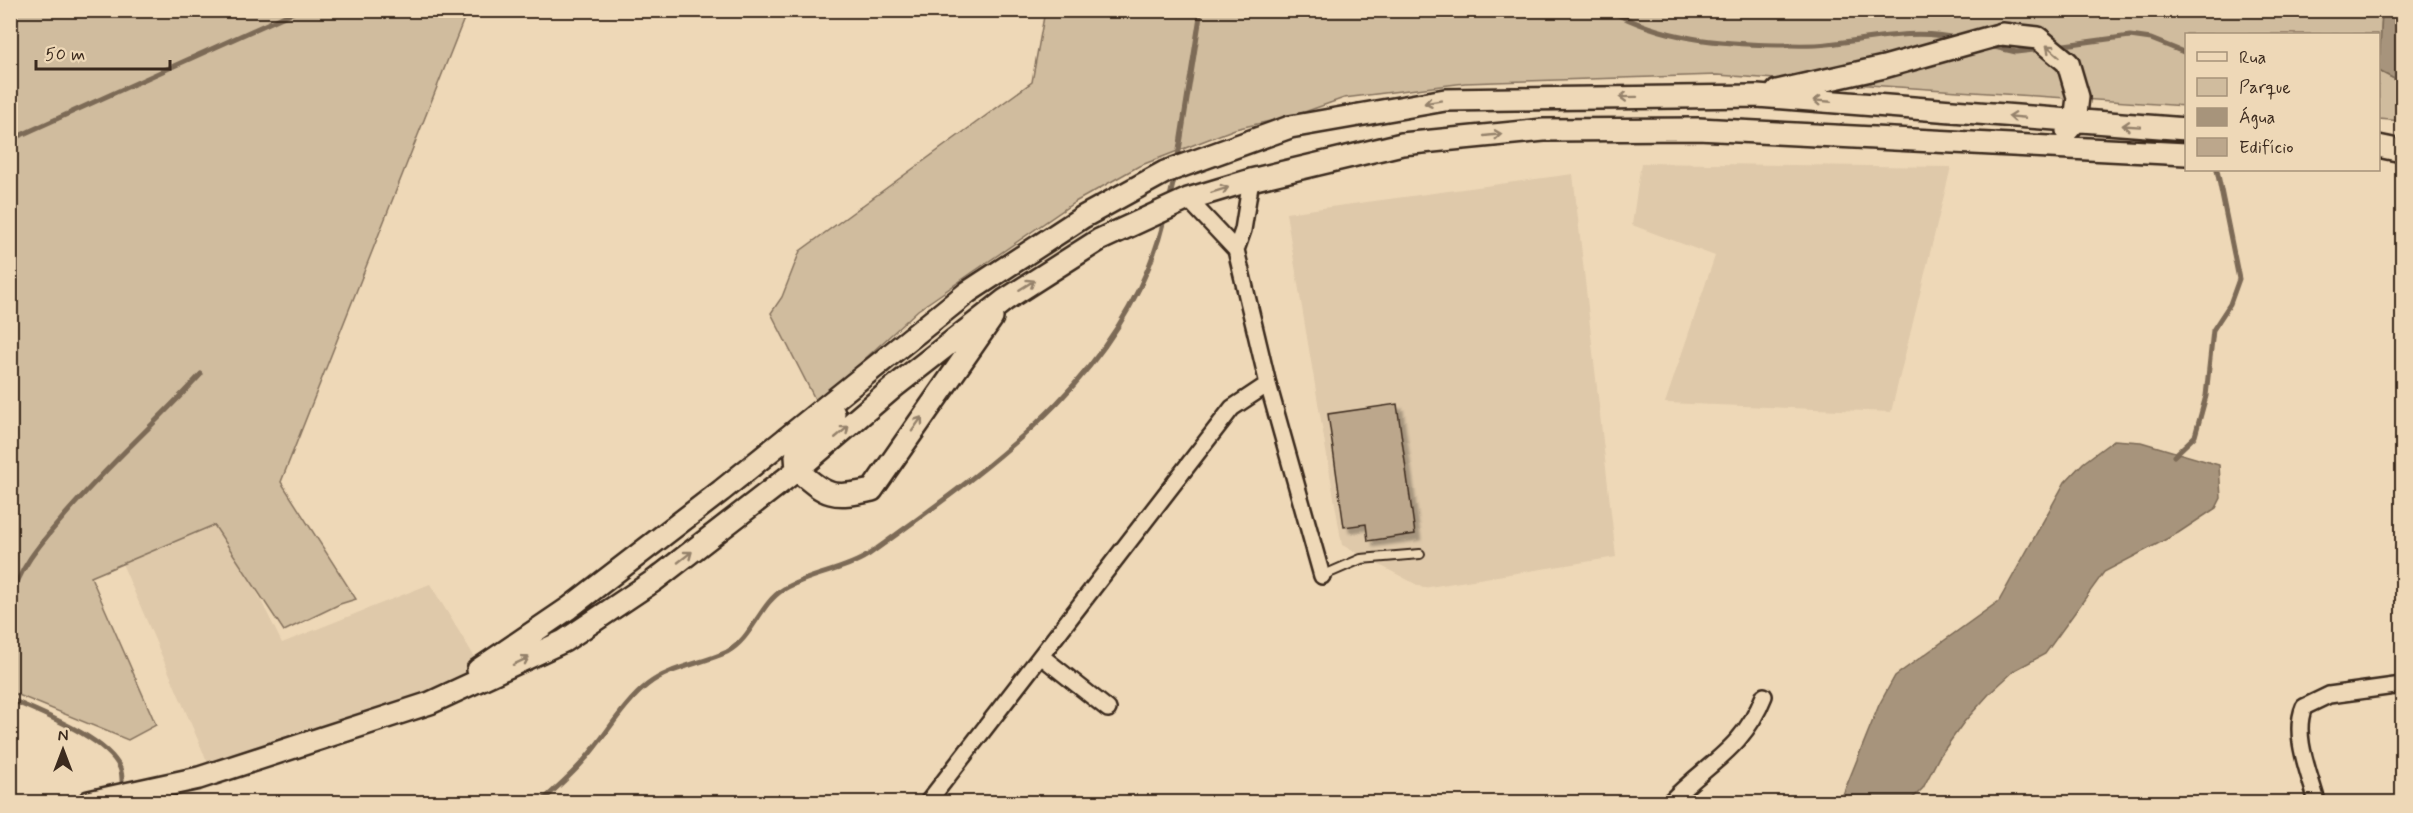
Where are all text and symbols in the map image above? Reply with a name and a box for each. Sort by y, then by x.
scale bar [36,33,170,71]
legend [2185,33,2380,171]
text: 50 m [45,43,85,67]
one-way arrow [2046,44,2061,58]
text: Rua [2239,46,2266,70]
text: Parque [2239,76,2291,100]
one-way arrow [1618,91,1638,103]
one-way arrow [1813,95,1833,106]
one-way arrow [1424,97,1443,108]
text: Água [2239,106,2275,130]
one-way arrow [2007,111,2027,122]
one-way arrow [2121,120,2141,131]
one-way arrow [1483,129,1502,140]
text: Edifício [2239,136,2294,160]
one-way arrow [1210,184,1229,195]
one-way arrow [1018,279,1035,291]
one-way arrow [911,417,923,433]
one-way arrow [834,425,849,439]
one-way arrow [677,550,693,563]
one-way arrow [512,654,530,666]
north arrow [33,720,93,780]
text: N [58,726,68,747]

